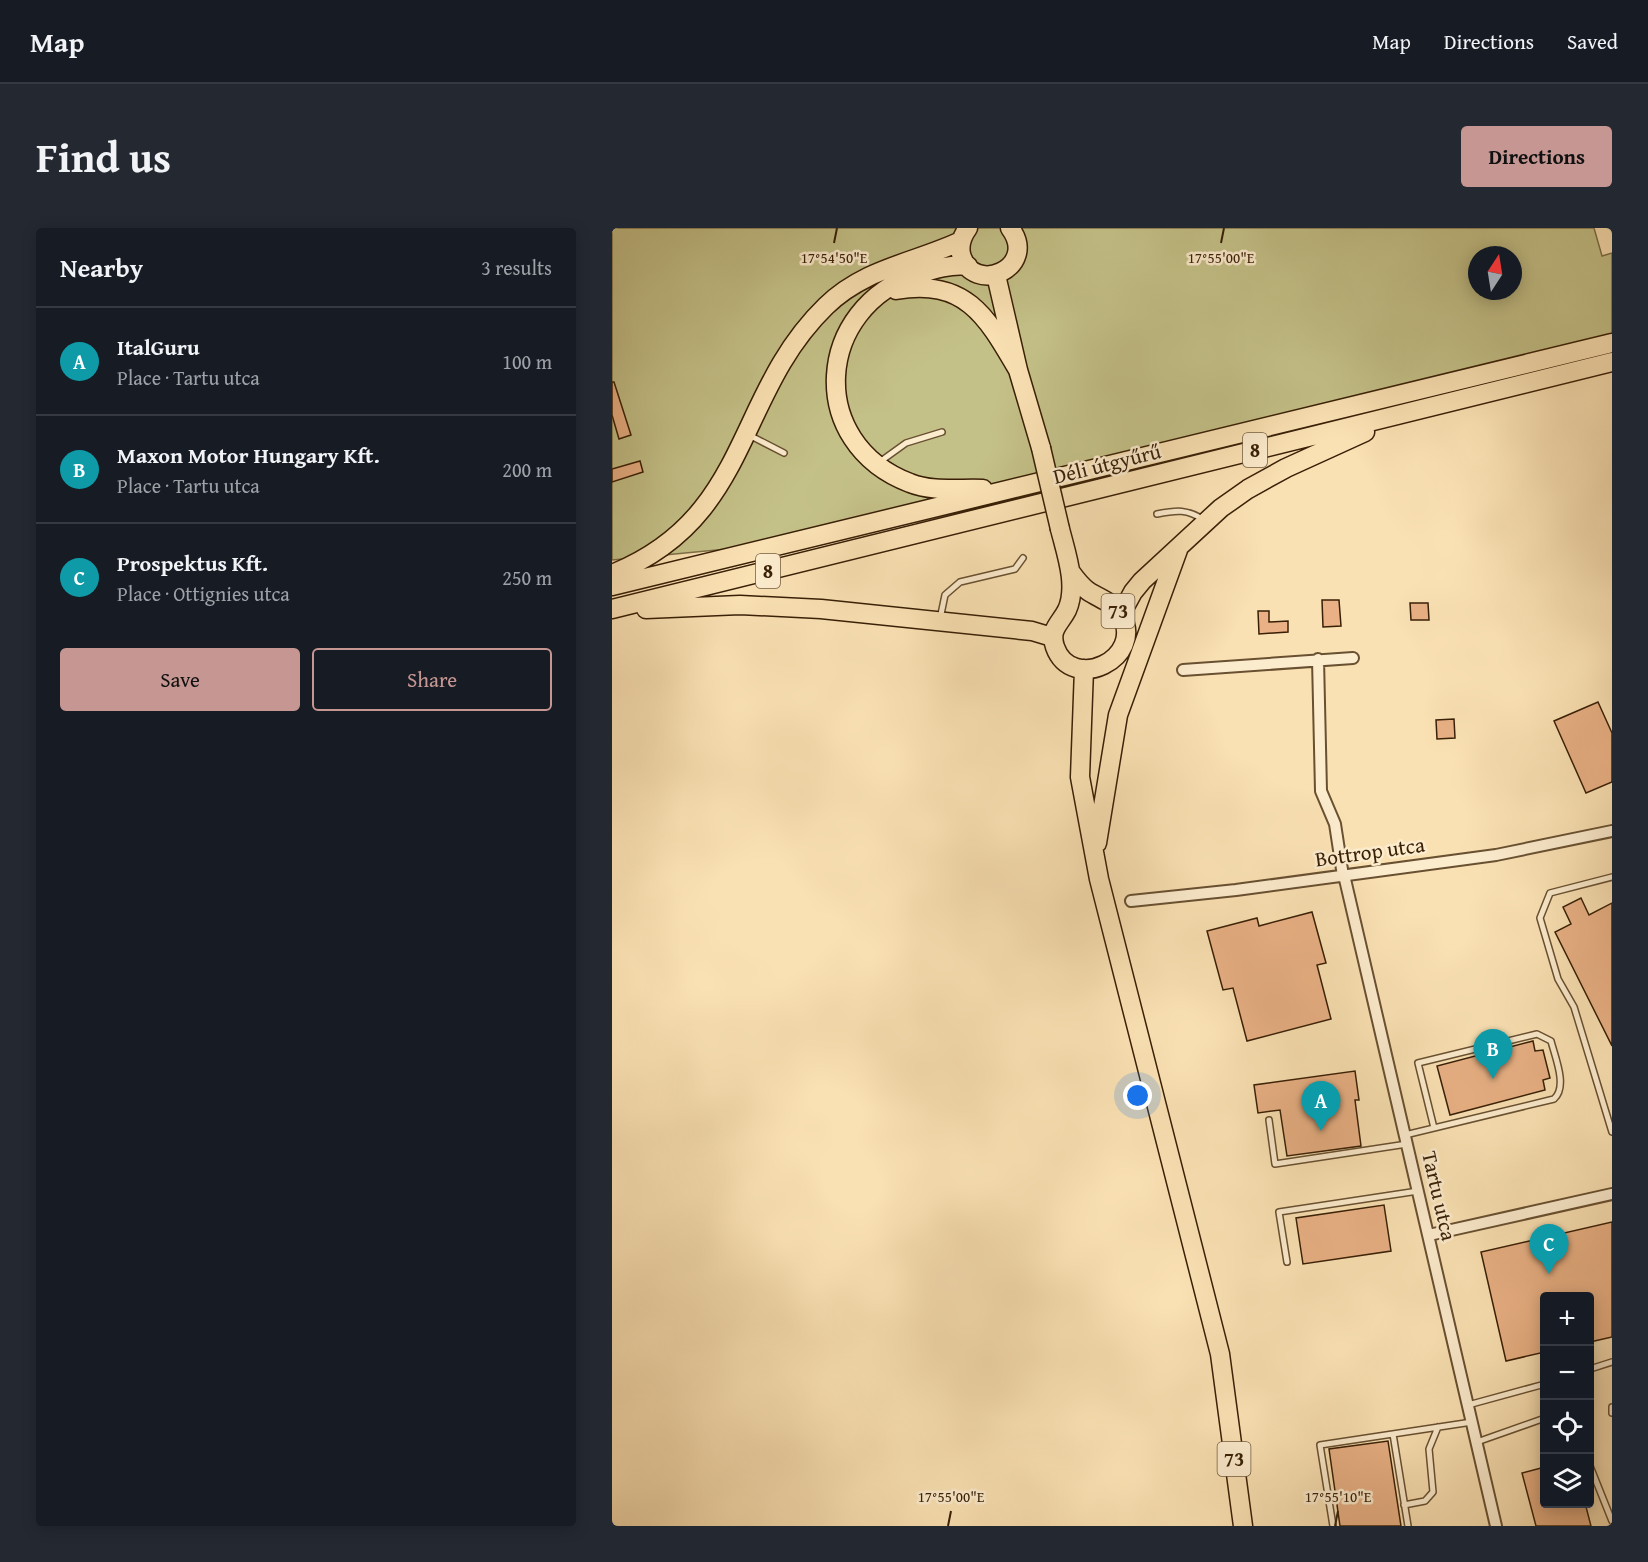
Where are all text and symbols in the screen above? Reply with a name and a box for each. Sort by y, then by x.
text: Map [30,21,84,62]
text: Map [1372,26,1411,57]
text: Directions [1444,26,1534,57]
text: Saved [1567,26,1618,57]
text: Find us [36,126,171,187]
button: Directions [1461,126,1612,187]
north arrow [1468,246,1522,300]
text: 17°54'50"E [801,247,868,268]
text: 17°55'00"E [1188,247,1255,268]
text: Nearby [60,248,143,287]
text: 3 results [481,253,552,282]
text: ItalGuru [117,331,200,363]
text: A [73,347,86,376]
text: 100 m [502,347,552,376]
text: Place · Tartu utca [117,363,260,392]
road number: 8 [1243,433,1267,467]
street label: Déli útgyűrű [1050,435,1165,492]
text: Maxon Motor Hungary Kft. [117,439,380,471]
text: B [73,455,86,484]
text: 200 m [502,455,552,484]
text: Place · Tartu utca [117,471,260,500]
text: Prospektus Kft. [117,547,268,579]
road number: 8 [756,554,780,588]
text: C [74,563,85,592]
text: 250 m [502,563,552,592]
text: Place · Ottignies utca [117,579,290,608]
road number: 73 [1102,594,1134,628]
button: Save [60,648,300,711]
button: Share [312,648,552,711]
street label: Bottrop utca [1313,828,1427,875]
pin: B [1474,1030,1512,1079]
your location [1123,1081,1152,1110]
pin: A [1302,1082,1340,1131]
street label: Tartu utca [1414,1148,1465,1244]
pin: C [1530,1224,1568,1274]
map controls [1540,1292,1594,1508]
button: + [1540,1292,1594,1346]
button: − [1540,1346,1594,1400]
button: locate [1540,1400,1594,1454]
road number: 73 [1218,1442,1250,1476]
button: layers [1540,1454,1594,1508]
text: 17°55'00"E [918,1486,985,1507]
text: 17°55'10"E [1305,1486,1372,1507]

